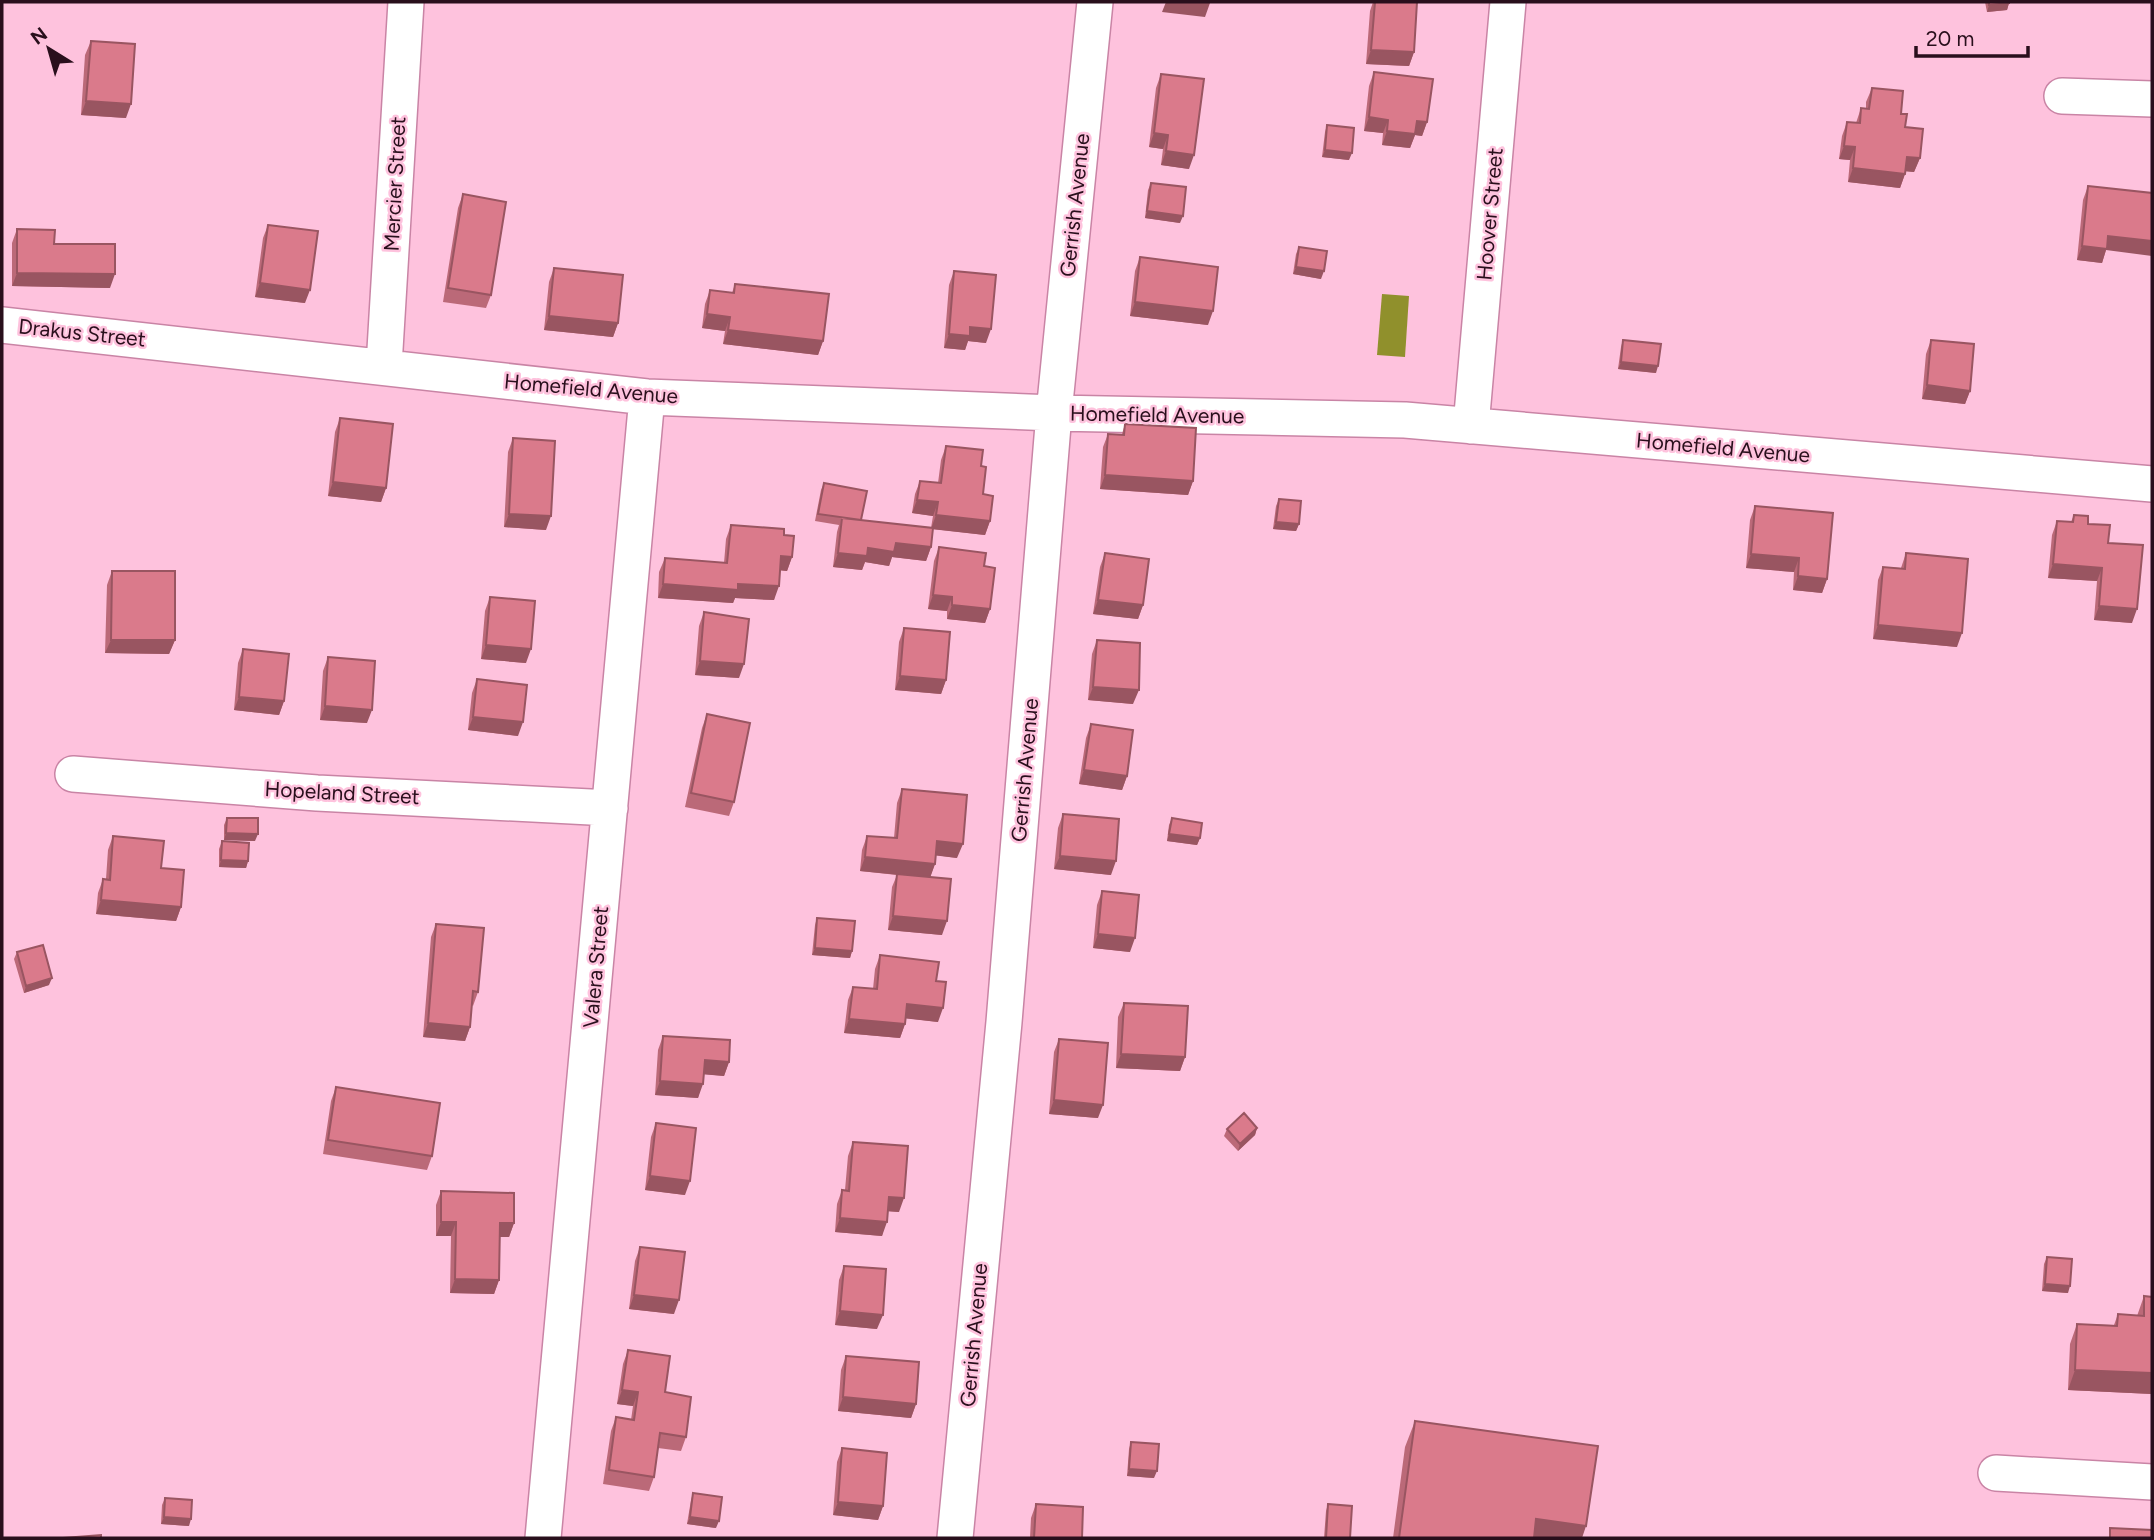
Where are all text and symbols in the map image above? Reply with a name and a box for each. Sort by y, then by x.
north arrow [14,14,84,84]
scale bar [1916,14,2028,58]
text: N [26,22,52,49]
text: 20 m [1926,26,1974,51]
street label: Mercier Street [378,116,411,252]
street label: Gerrish Avenue [1055,132,1094,278]
street label: Hoover Street [1471,147,1508,281]
street label: Drakus Street [17,313,147,352]
street label: Homefield Avenue [503,368,679,409]
street label: Homefield Avenue [1070,400,1244,429]
street label: Homefield Avenue [1635,427,1811,468]
street label: Gerrish Avenue [1006,697,1043,843]
street label: Hopeland Street [264,776,420,809]
street label: Valera Street [578,905,613,1029]
street label: Gerrish Avenue [955,1262,992,1408]

